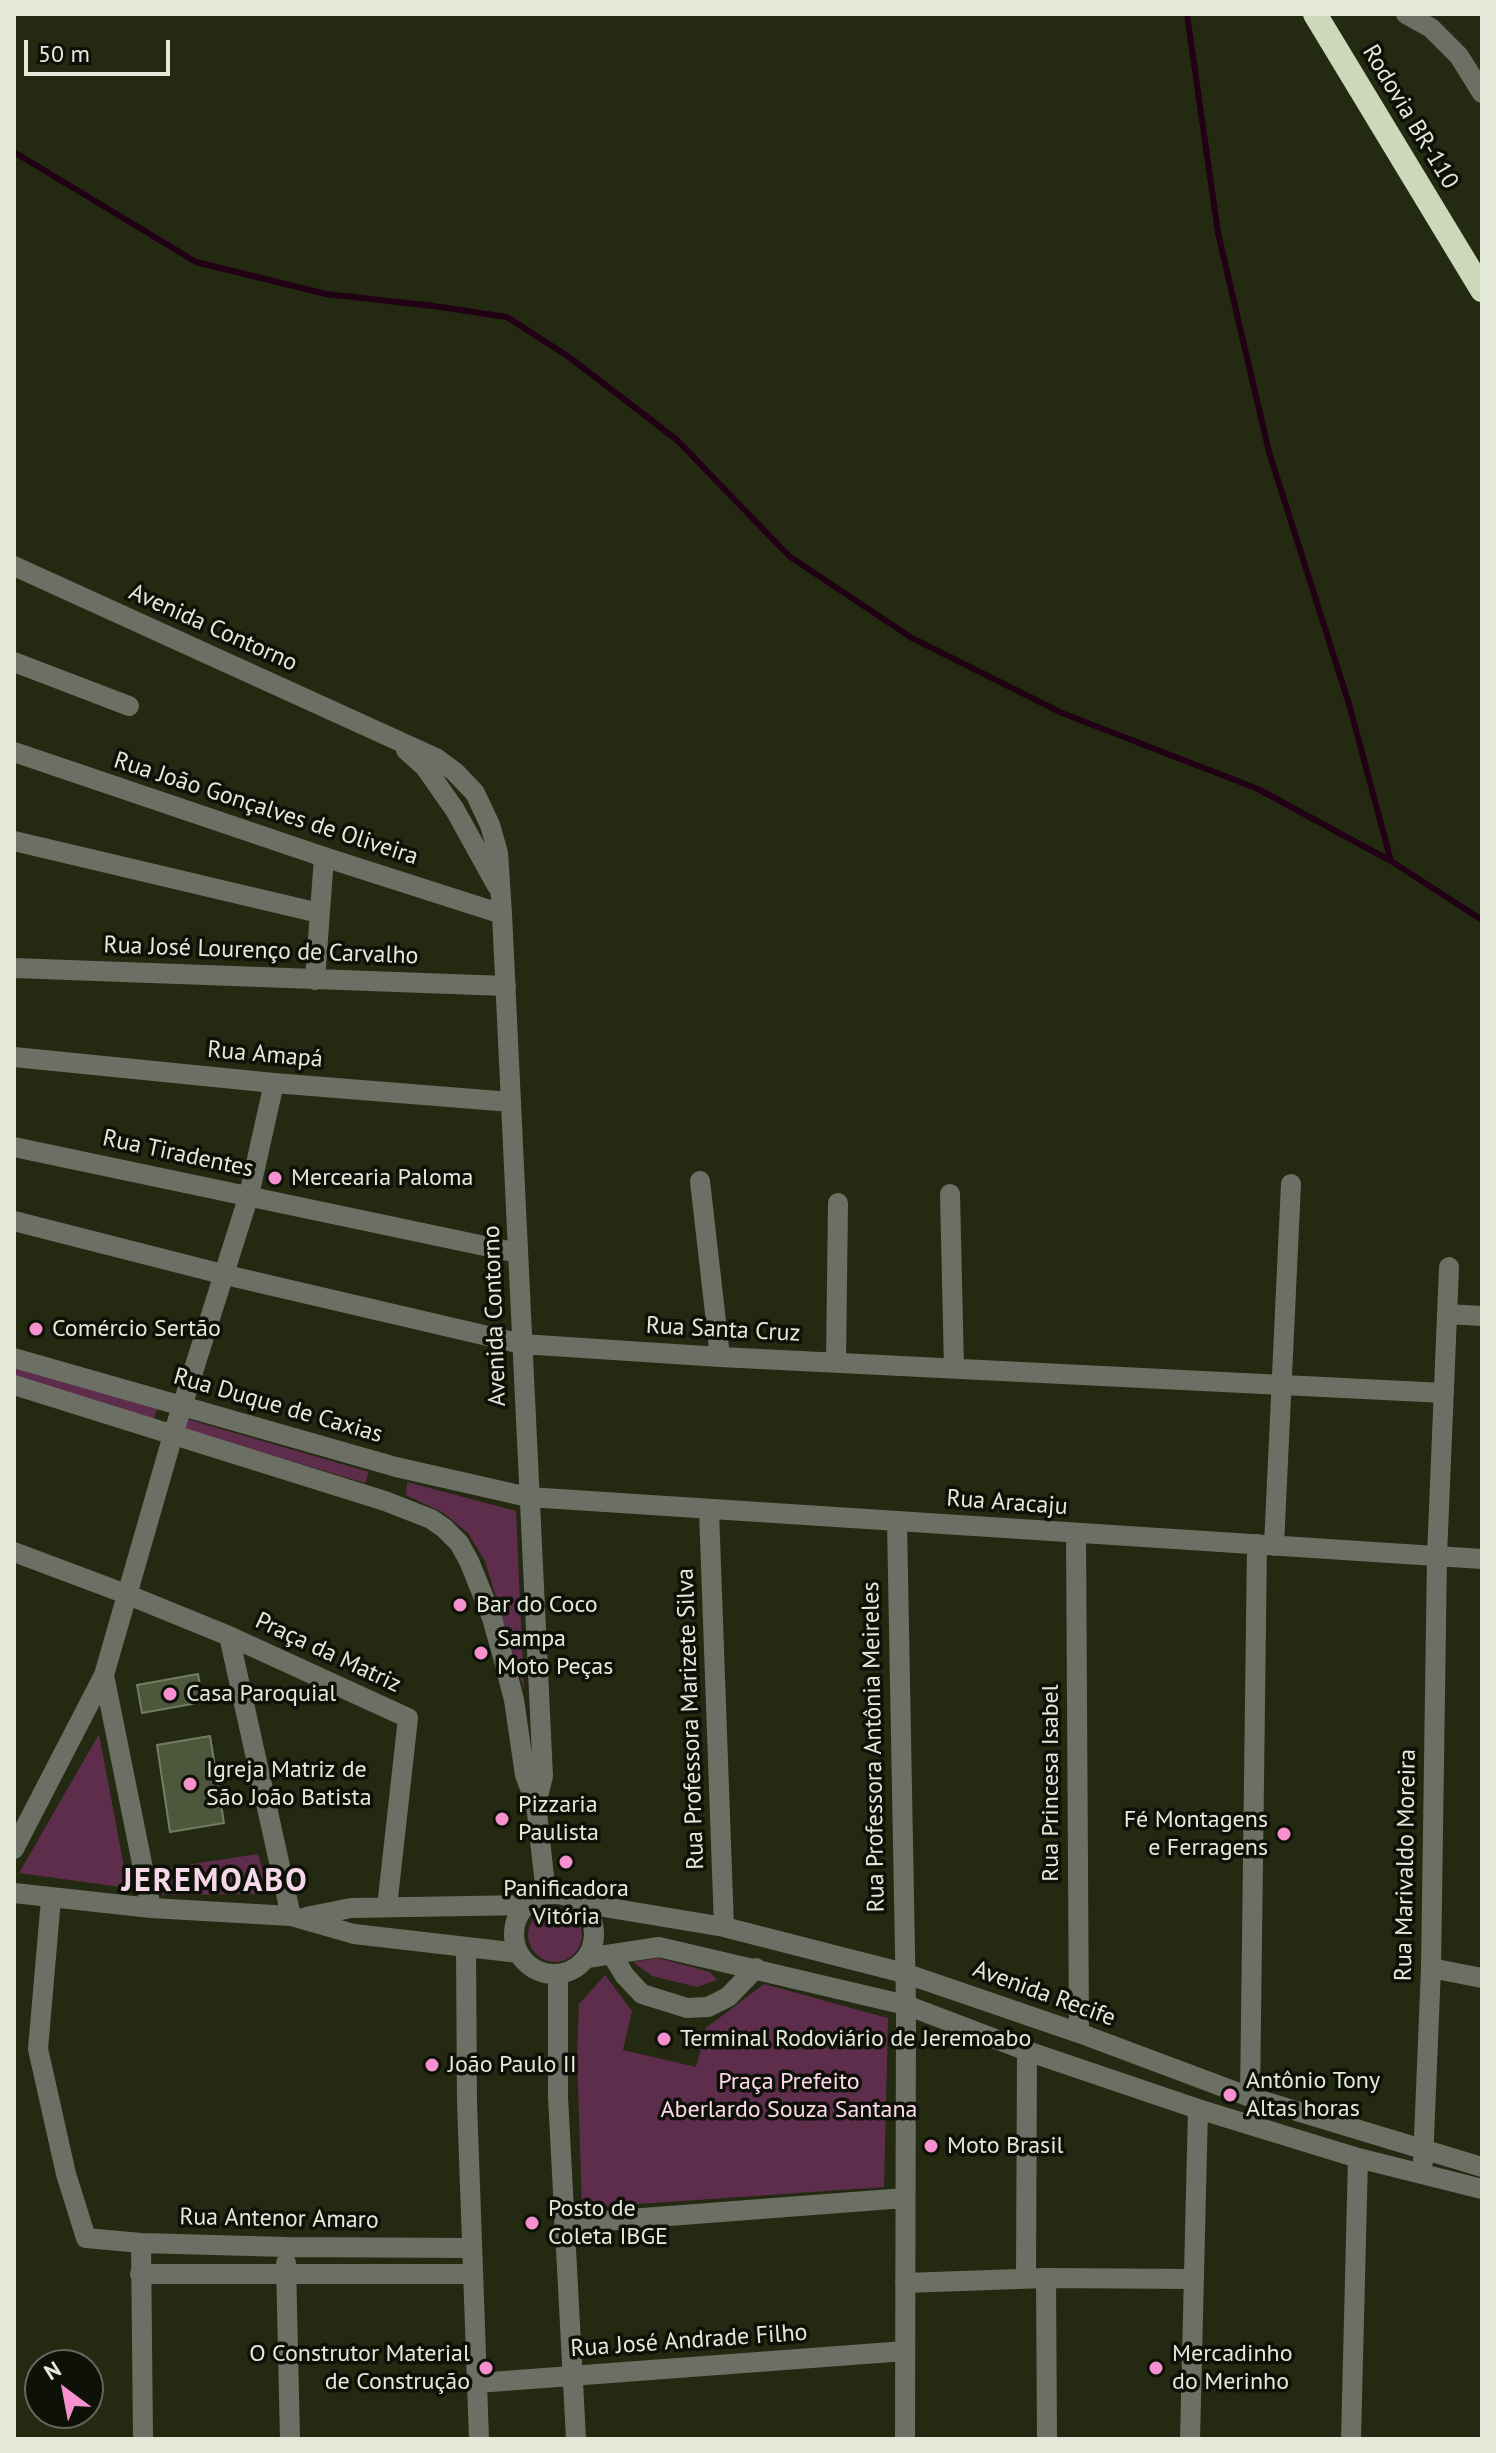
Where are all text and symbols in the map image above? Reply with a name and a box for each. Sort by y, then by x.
scale bar [28,24,174,74]
text: 50 m [38,38,90,69]
street label: Rodovia BR-110 [1356,40,1464,194]
street label: Avenida Contorno [124,578,302,678]
street label: Rua João Gonçalves de Oliveira [110,746,422,872]
street label: Rua José Lourenço de Carvalho [103,931,419,971]
street label: Rua Amapá [206,1036,324,1074]
street label: Rua Tiradentes [100,1124,256,1184]
place label: Mercearia Paloma [291,1164,473,1192]
marker: Mercearia Paloma [266,1169,284,1187]
street label: Avenida Contorno [477,1225,513,1407]
street label: Rua Santa Cruz [645,1312,801,1348]
place label: Comércio Sertão [52,1315,221,1343]
marker: Comércio Sertão [27,1320,45,1338]
street label: Rua Duque de Caxias [170,1362,386,1450]
street label: Rua Aracaju [945,1484,1069,1522]
street label: Rua Professora Marizete Silva [671,1568,711,1870]
street label: Rua Professora Antônia Meireles [857,1581,891,1913]
place label: Bar do Coco [476,1591,598,1619]
marker: Bar do Coco [451,1596,469,1614]
street label: Praça da Matriz [251,1607,405,1699]
place label: Sampa Moto Peças [497,1625,613,1681]
marker: Sampa Moto Peças [472,1644,490,1662]
place label: Casa Paroquial [186,1680,336,1708]
street label: Rua Princesa Isabel [1037,1684,1065,1882]
marker: Casa Paroquial [161,1685,179,1703]
street label: Rua Marivaldo Moreira [1390,1749,1422,1981]
place label: Igreja Matriz de São João Batista [206,1756,372,1812]
marker: Igreja Matriz de São João Batista [181,1775,199,1793]
place label: Pizzaria Paulista [518,1791,599,1847]
place label: Fé Montagens e Ferragens [1124,1806,1268,1862]
marker: Pizzaria Paulista [493,1810,511,1828]
marker: Fé Montagens e Ferragens [1275,1825,1293,1843]
marker: Panificadora Vitória [557,1853,575,1871]
district label: JEREMOABO [121,1863,309,1901]
place label: Panificadora Vitória [503,1875,629,1931]
street label: Avenida Recife [969,1955,1119,2033]
place label: Terminal Rodoviário de Jeremoabo [680,2025,1031,2053]
marker: Terminal Rodoviário de Jeremoabo [655,2030,673,2048]
place label: João Paulo II [448,2051,577,2079]
marker: João Paulo II [423,2056,441,2074]
place label: Antônio Tony Altas horas [1246,2067,1380,2123]
park label: Praça Prefeito Aberlardo Souza Santana [660,2068,918,2124]
marker: Antônio Tony Altas horas [1221,2086,1239,2104]
place label: Moto Brasil [947,2132,1064,2160]
marker: Moto Brasil [922,2137,940,2155]
place label: Posto de Coleta IBGE [548,2195,668,2251]
street label: Rua Antenor Amaro [179,2203,379,2235]
marker: Posto de Coleta IBGE [523,2214,541,2232]
street label: Rua José Andrade Filho [570,2318,808,2364]
place label: O Construtor Material de Construção [249,2340,470,2396]
place label: Mercadinho do Merinho [1172,2340,1293,2396]
north arrow [24,2349,104,2429]
text: N [39,2355,66,2386]
marker: O Construtor Material de Construção [477,2359,495,2377]
marker: Mercadinho do Merinho [1147,2359,1165,2377]

